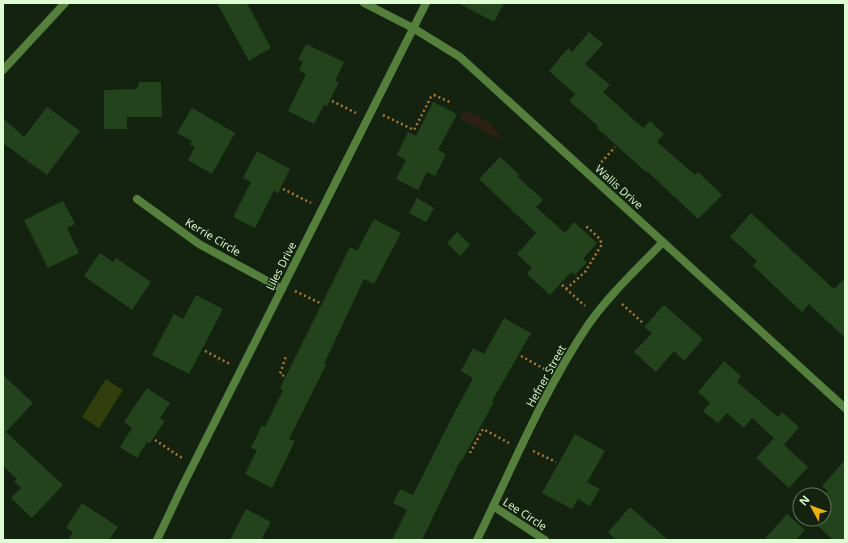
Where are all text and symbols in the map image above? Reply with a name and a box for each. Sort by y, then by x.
street label: Wallis Drive [592,161,647,212]
street label: Kerrie Circle [183,214,244,259]
street label: Liles Drive [262,239,299,293]
street label: Hefner Street [522,342,569,410]
north arrow [792,487,832,527]
text: N [795,492,813,508]
street label: Lee Circle [500,494,550,533]

